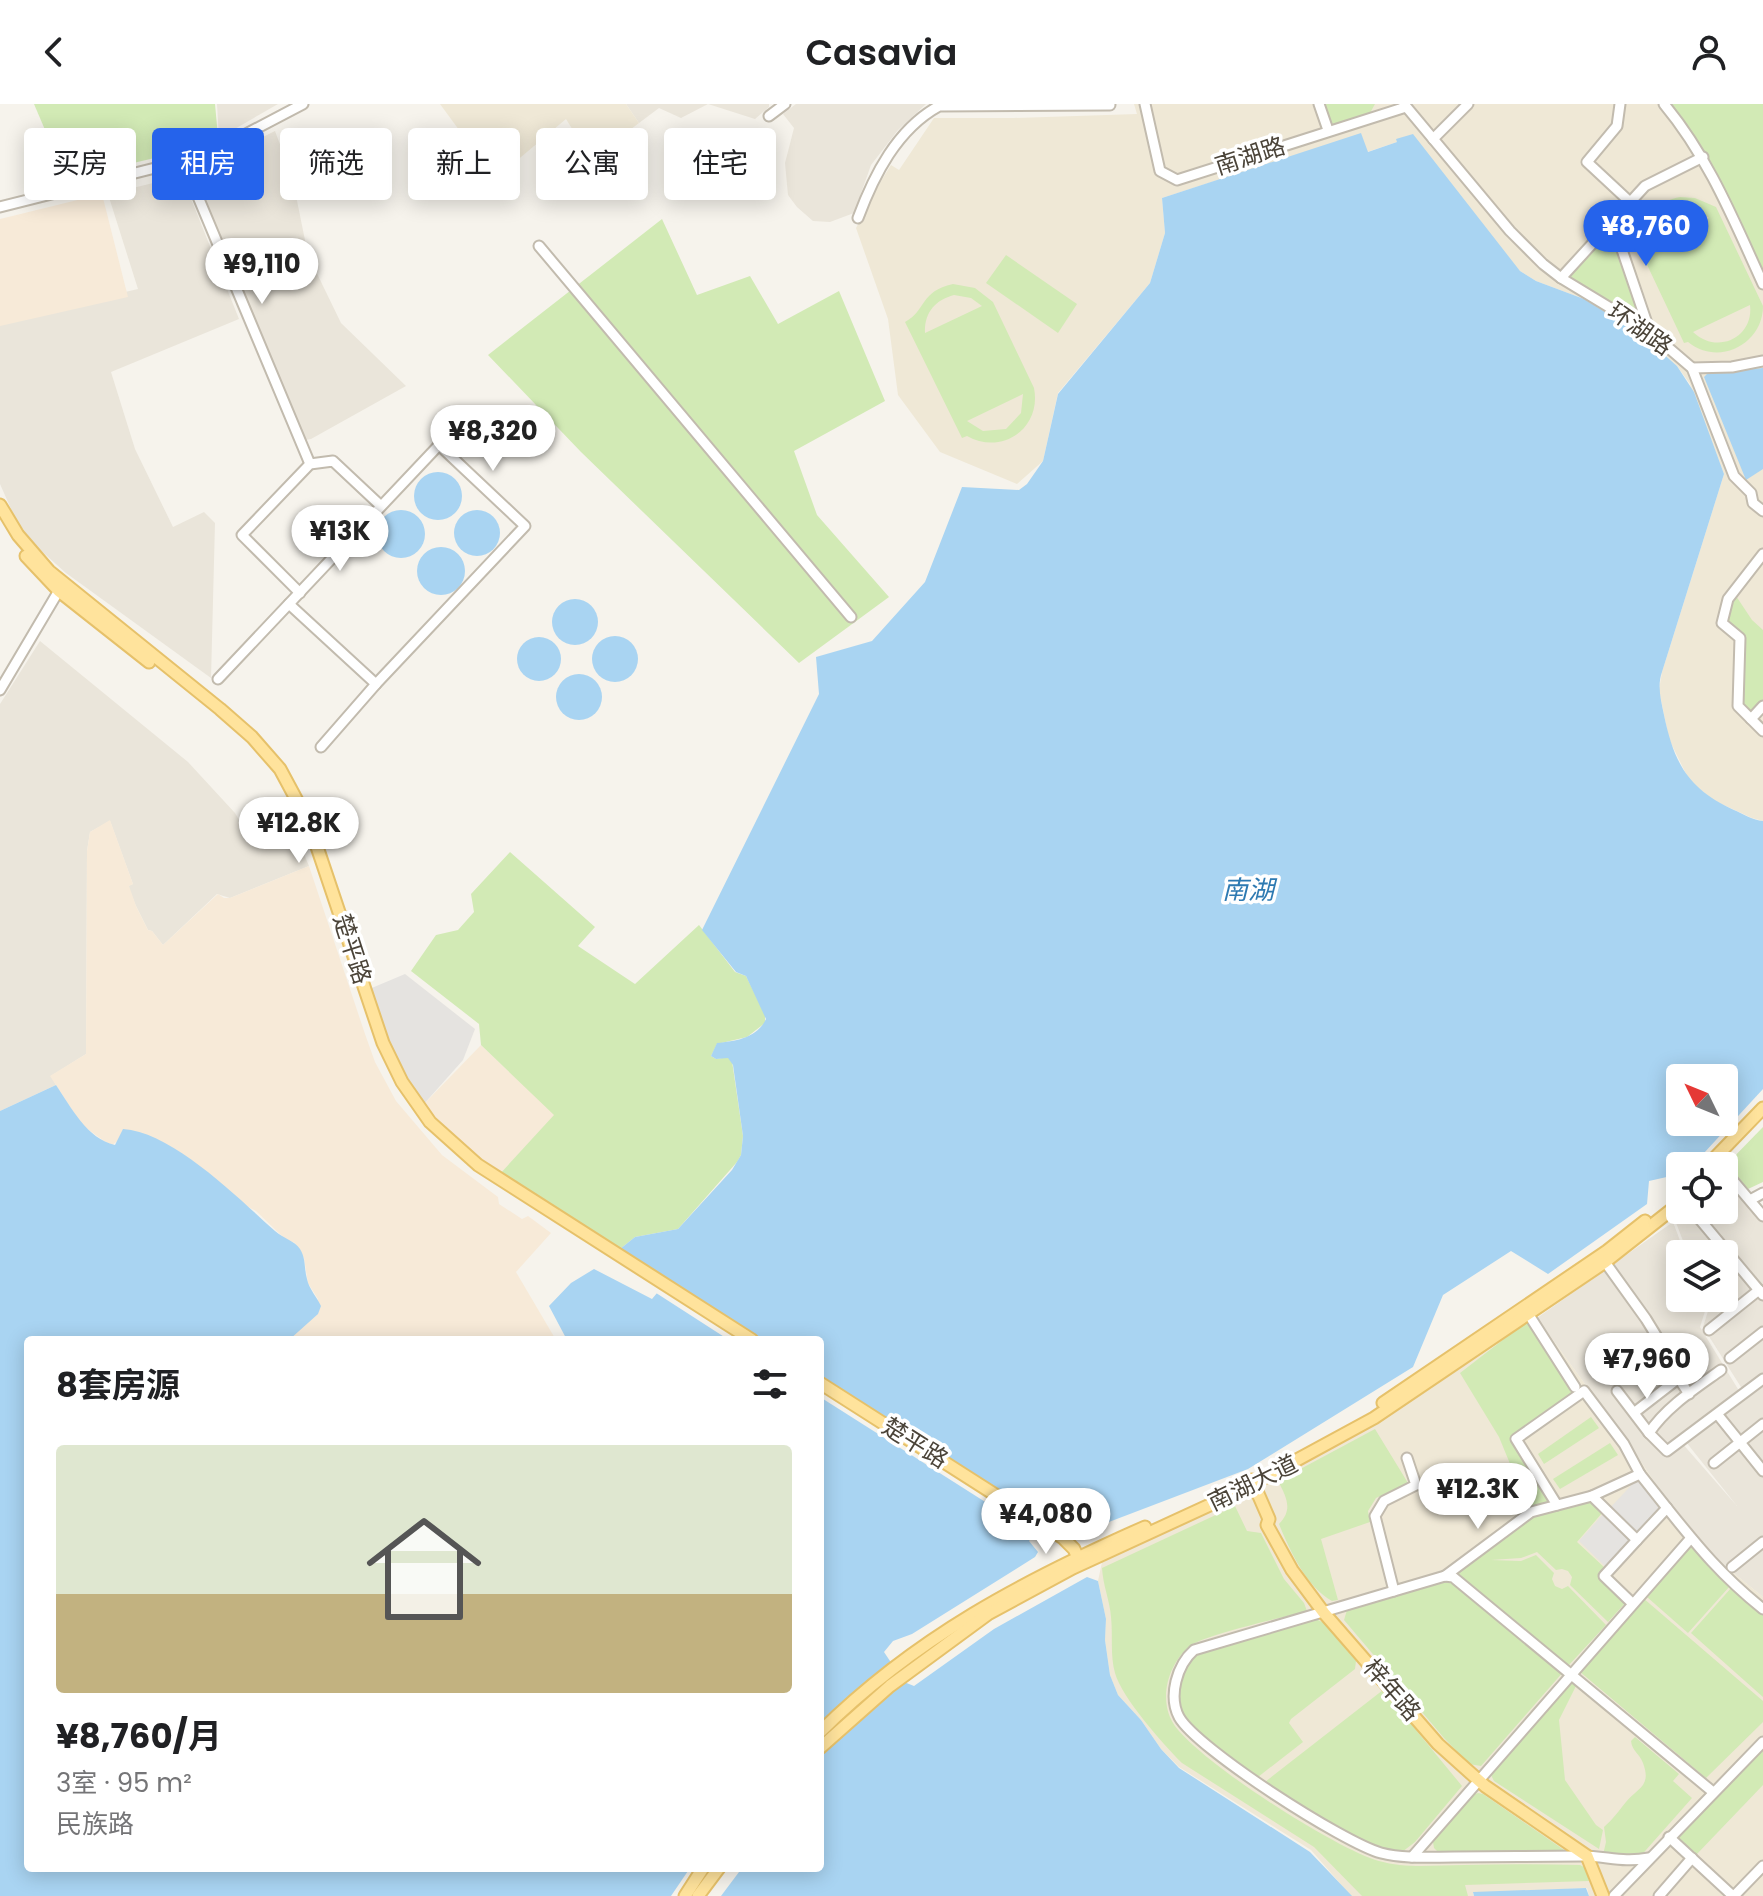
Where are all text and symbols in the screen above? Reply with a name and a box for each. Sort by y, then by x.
text: Casavia [805,27,958,78]
icon: back [32,30,76,74]
icon: person [1687,30,1731,74]
chip: 买房 [24,128,136,200]
chip: 租房 [152,128,264,200]
chip: 筛选 [280,128,392,200]
chip: 新上 [408,128,520,200]
chip: 公寓 [536,128,648,200]
chip: 住宅 [664,128,776,200]
street label: 南湖路 [1211,129,1289,182]
pin: ¥8,760 [1581,200,1711,268]
text: ¥8,760 [1601,208,1691,244]
pin: ¥9,110 [197,238,327,306]
text: ¥9,110 [223,246,301,282]
street label: 环湖路 [1601,294,1679,363]
pin: ¥8,320 [428,405,558,473]
text: ¥8,320 [448,413,538,449]
pin: ¥13K [293,505,387,573]
text: ¥13K [309,513,371,549]
pin: ¥12.8K [234,797,364,865]
text: ¥12.8K [257,805,341,841]
water label: 南湖 [1222,872,1278,908]
street label: 楚平路 [326,910,379,988]
north arrow [1666,1064,1738,1136]
map controls [1666,1064,1738,1312]
button: locate [1666,1152,1738,1224]
button: layers [1666,1240,1738,1312]
pin: ¥7,960 [1582,1333,1712,1401]
text: ¥7,960 [1603,1341,1691,1377]
text: 8套房源 [56,1361,180,1409]
icon: filters [748,1362,792,1406]
street label: 楚平路 [876,1410,955,1476]
street label: 南湖大道 [1202,1447,1303,1518]
pin: ¥12.3K [1413,1463,1543,1531]
text: ¥12.3K [1436,1471,1520,1507]
pin: ¥4,080 [981,1488,1111,1556]
text: ¥4,080 [999,1496,1093,1532]
icon: home [352,1497,496,1641]
street label: 梓年路 [1356,1652,1428,1728]
text: ¥8,760/月 [56,1712,222,1760]
text: 3室 · 95 m² [56,1765,192,1801]
text: 民族路 [56,1806,134,1842]

